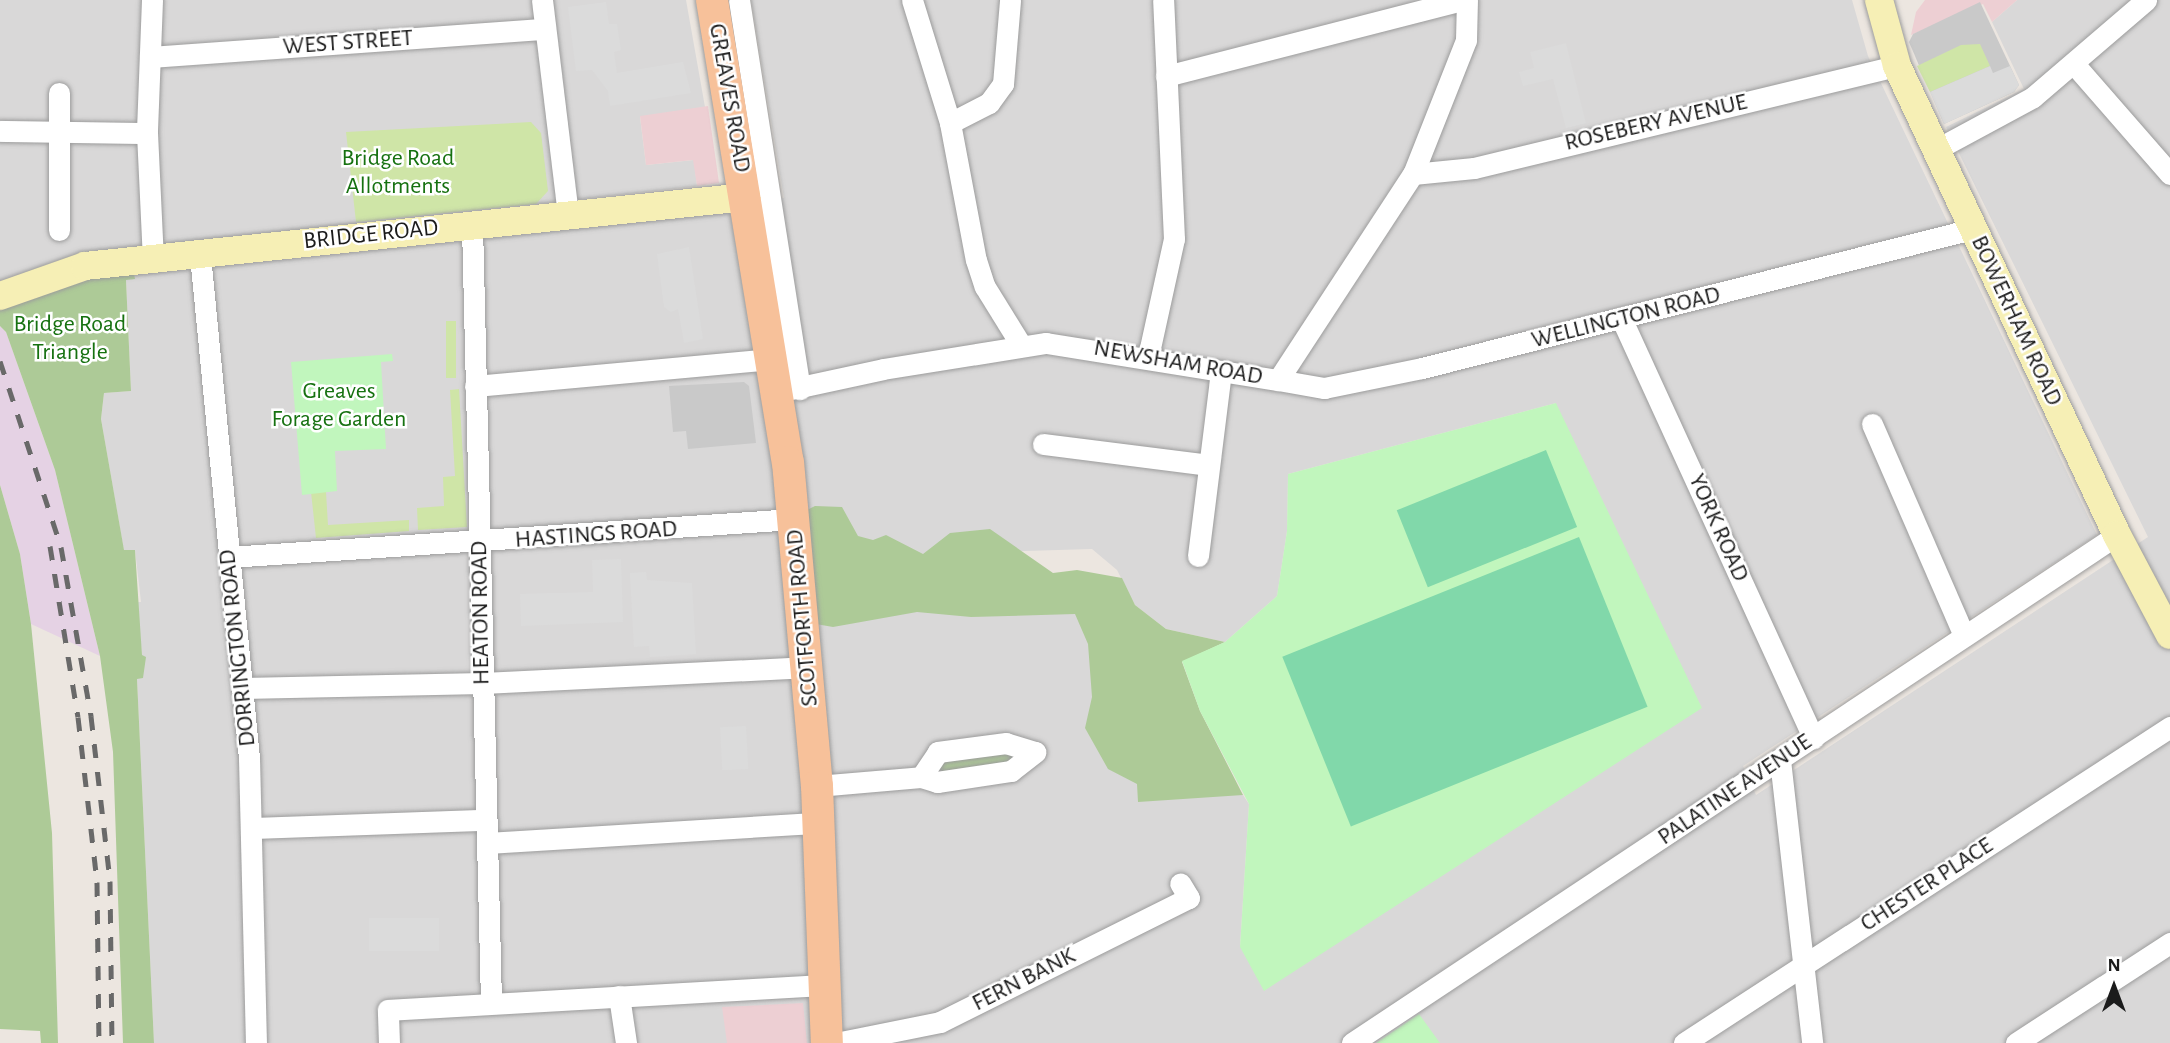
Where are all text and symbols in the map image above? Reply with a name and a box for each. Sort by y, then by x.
street label: GREAVES ROAD [702,21,756,175]
street label: WEST STREET [282,24,414,62]
street label: ROSEBERY AVENUE [1562,88,1750,158]
park label: Bridge Road Allotments [341,145,455,201]
street label: BRIDGE ROAD [302,214,440,256]
street label: BOWERHAM ROAD [1964,231,2068,411]
street label: WELLINGTON ROAD [1529,281,1723,355]
park label: Bridge Road Triangle [13,311,127,367]
street label: NEWSHAM ROAD [1091,334,1265,392]
park label: Greaves Forage Garden [271,378,407,434]
street label: YORK ROAD [1681,470,1755,586]
street label: HASTINGS ROAD [514,515,678,555]
street label: SCOTFORTH ROAD [781,528,825,708]
street label: HEATON ROAD [465,541,497,685]
street label: DORRINGTON ROAD [213,548,263,748]
street label: PALATINE AVENUE [1653,728,1817,852]
street label: CHESTER PLACE [1855,832,1999,938]
street label: FERN BANK [968,942,1080,1018]
north arrow [2079,952,2149,1022]
text: N [2107,956,2121,975]

